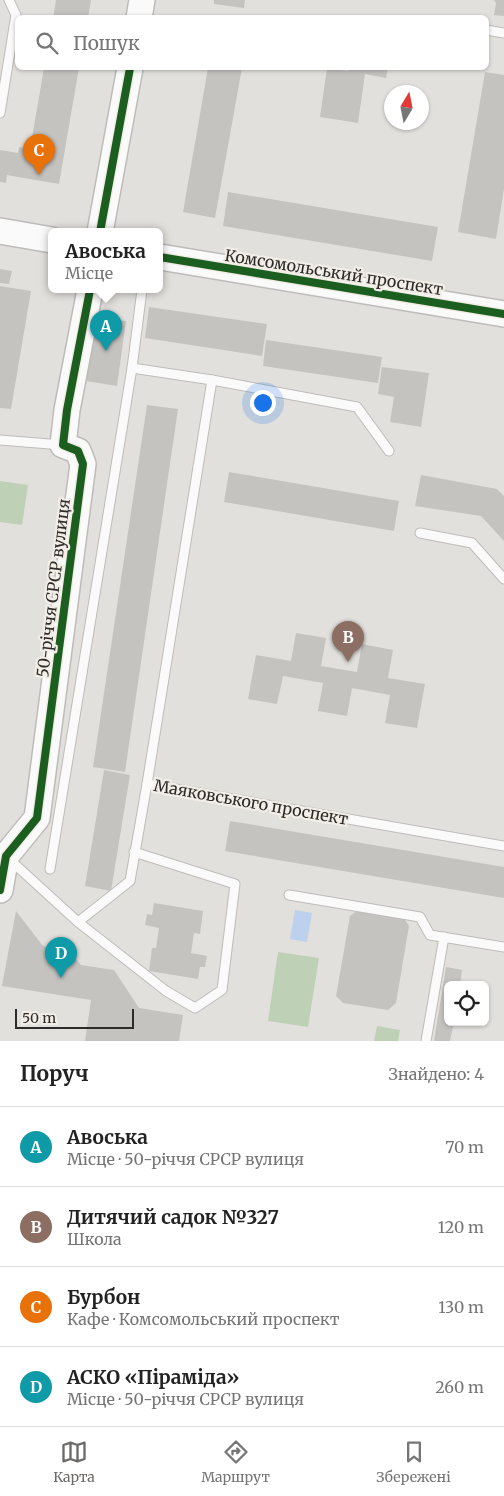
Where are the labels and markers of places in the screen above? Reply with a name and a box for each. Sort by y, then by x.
pin: C [23,134,55,175]
pin: A [90,310,122,351]
pin: B [332,621,364,662]
pin: D [45,937,77,978]

